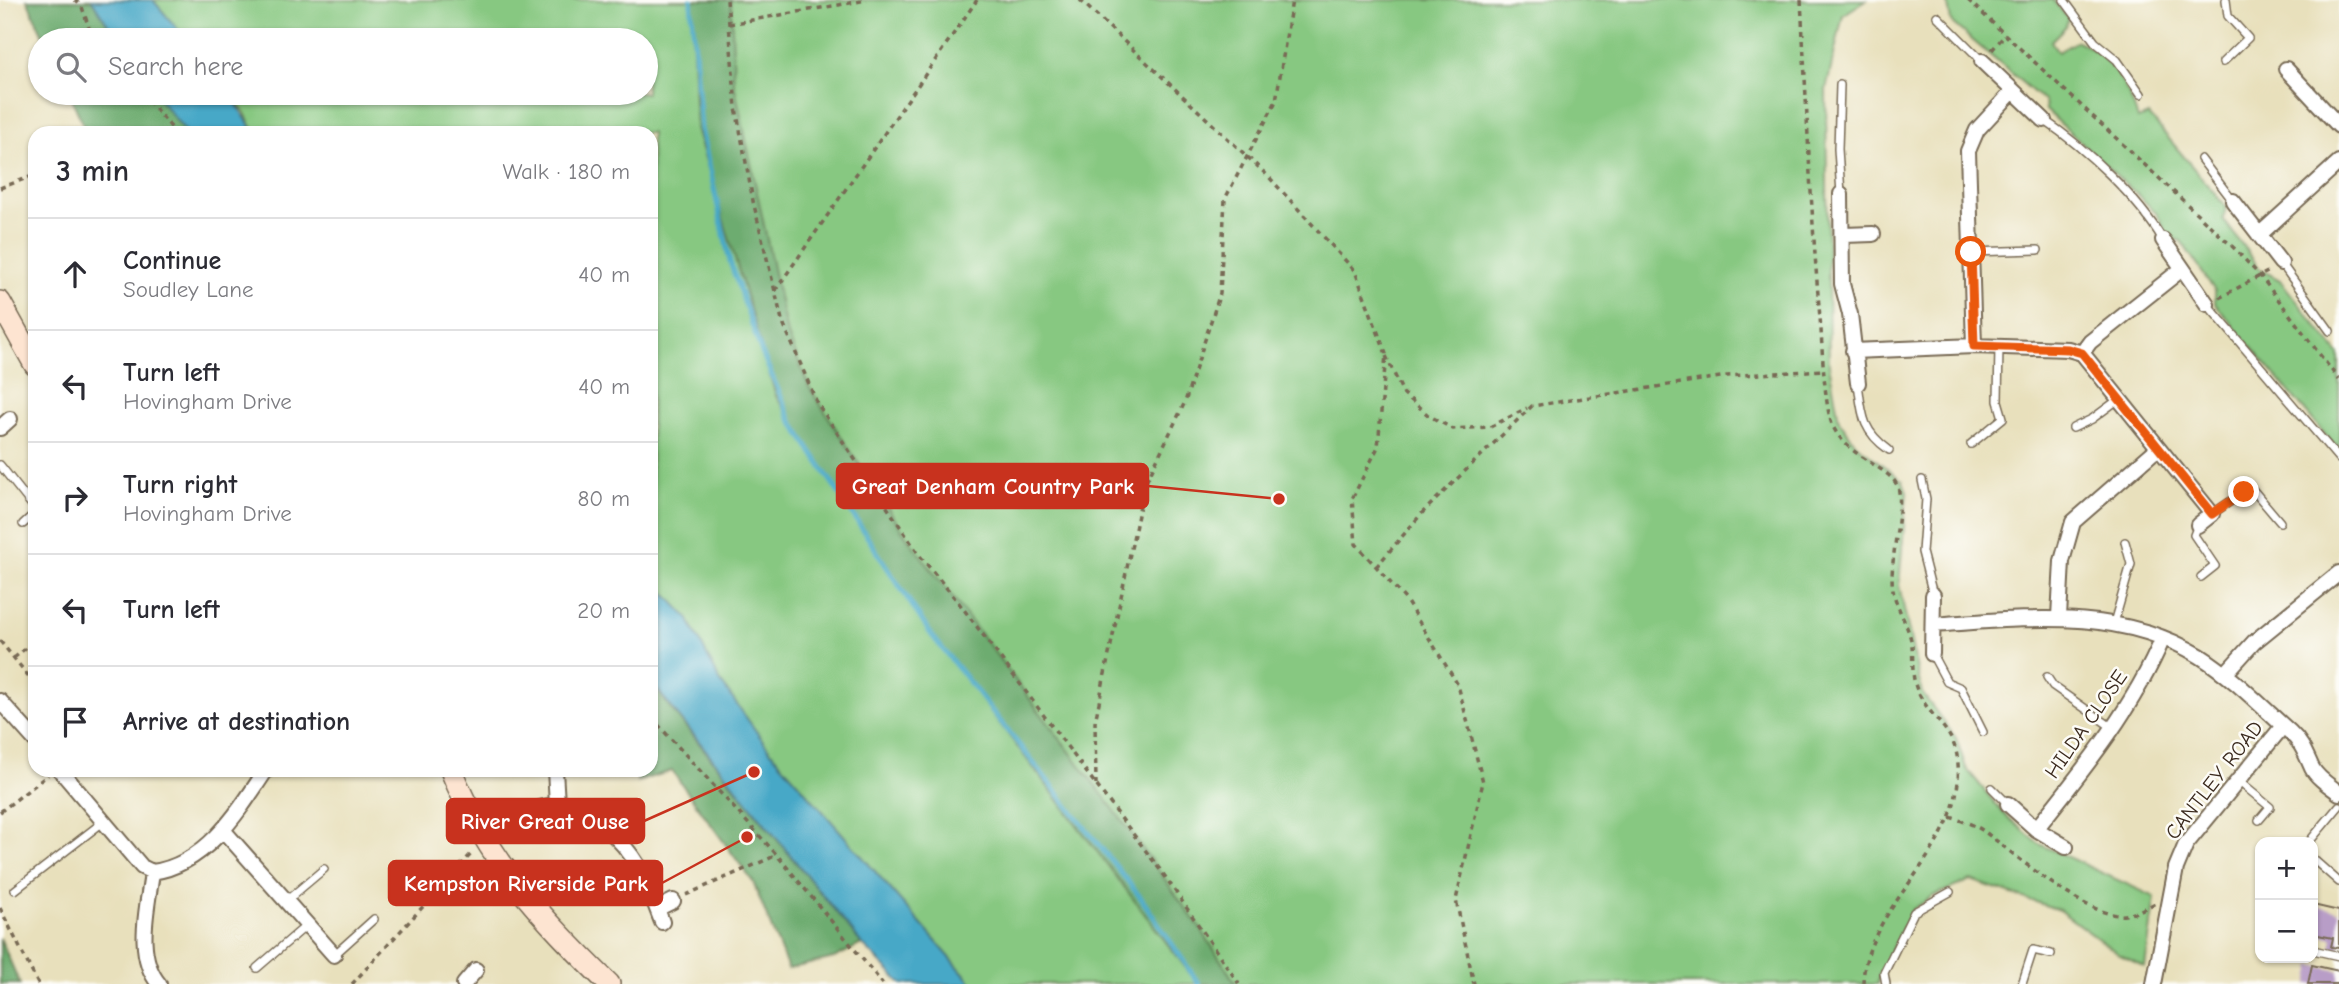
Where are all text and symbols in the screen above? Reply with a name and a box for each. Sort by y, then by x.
search box [28,28,658,105]
icon: search [52,48,90,86]
text: Search here [108,52,243,82]
text: 3 min [56,154,129,189]
text: Walk · 180 m [503,158,630,185]
route start [1955,236,1986,267]
text: Continue [123,246,221,276]
icon: ahead [56,255,94,293]
text: 40 m [578,261,630,288]
text: Soudley Lane [123,276,254,303]
text: Turn left [123,358,220,388]
icon: left [56,367,94,405]
text: 40 m [578,373,630,400]
text: Hovingham Drive [123,388,292,415]
callout: Great Denham Country Park [837,464,1148,508]
text: Turn right [123,470,237,500]
text: Great Denham Country Park [852,473,1134,500]
route end [2228,476,2259,507]
icon: right [56,479,94,517]
text: 80 m [577,485,630,512]
text: Hovingham Drive [123,500,292,527]
icon: left [56,591,94,629]
text: Turn left [123,595,220,625]
text: 20 m [577,597,630,624]
street label: HILDA CLOSE [2040,665,2132,783]
icon: arrive [56,703,94,741]
text: Arrive at destination [123,707,350,737]
street label: CANTLEY ROAD [2160,716,2268,844]
callout: River Great Ouse [447,799,644,843]
text: River Great Ouse [461,808,629,835]
map controls [2255,837,2318,963]
button: + [2255,837,2318,900]
callout: Kempston Riverside Park [389,861,662,905]
text: Kempston Riverside Park [404,870,648,897]
button: − [2255,900,2318,963]

